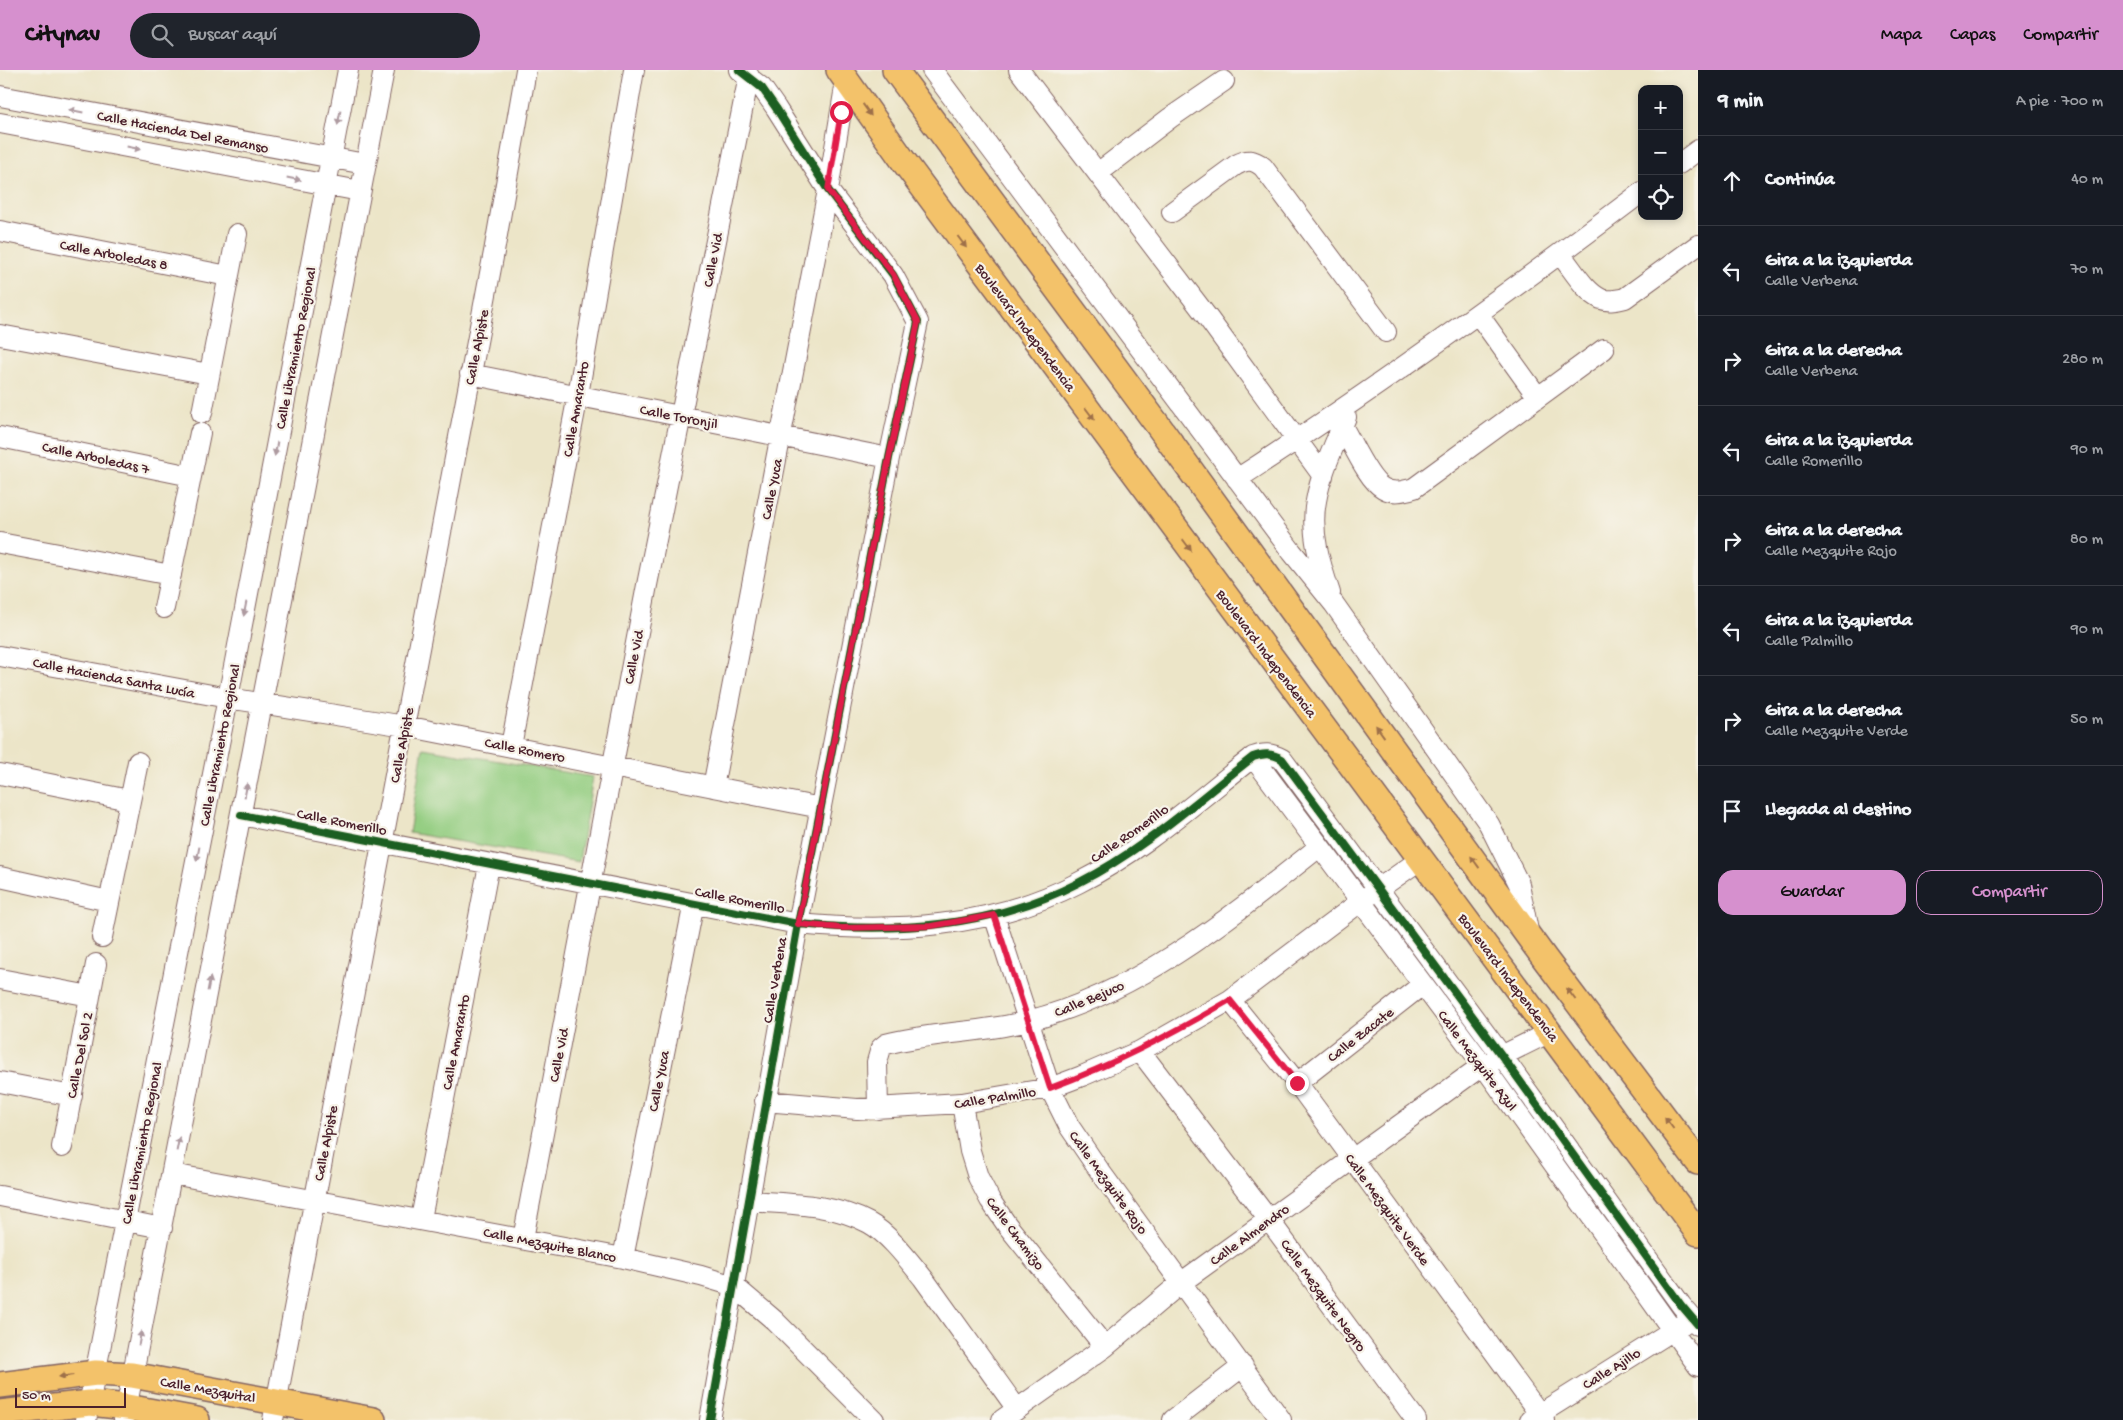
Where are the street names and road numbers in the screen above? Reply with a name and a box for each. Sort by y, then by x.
street label: Calle Hacienda Del Remanso [95,107,270,158]
street label: Calle Vid [700,231,728,289]
street label: Calle Arboledas 8 [58,237,169,275]
street label: Boulevard Independencia [970,260,1079,396]
street label: Calle Libramiento Regional [272,266,322,431]
street label: Calle Alpiste [462,308,494,387]
street label: Calle Amaranto [560,360,594,459]
street label: Calle Toronjil [638,402,719,434]
street label: Calle Arboledas 7 [40,439,152,479]
street label: Calle Yuca [758,457,788,521]
street label: Boulevard Independencia [1211,586,1320,722]
street label: Calle Vid [621,628,649,686]
street label: Calle Hacienda Santa Lucía [31,654,197,704]
street label: Calle Libramiento Regional [196,663,246,828]
street label: Calle Alpiste [387,706,419,785]
street label: Calle Romero [483,734,567,768]
street label: Calle Romerillo [1088,801,1173,868]
street label: Calle Romerillo [295,805,388,841]
street label: Calle Romerillo [693,883,786,919]
street label: Boulevard Independencia [1453,910,1562,1046]
street label: Calle Verbena [760,935,792,1025]
street label: Calle Bejuco [1052,977,1128,1023]
street label: Calle Amaranto [439,993,475,1092]
street label: Calle Zacate [1324,1004,1398,1067]
street label: Calle Mezquite Azul [1433,1007,1520,1115]
street label: Calle Del Sol 2 [64,1011,98,1100]
street label: Calle Vid [546,1026,574,1084]
street label: Calle Yuca [645,1049,675,1113]
street label: Calle Libramiento Regional [118,1061,168,1226]
street label: Calle Palmillo [953,1084,1038,1114]
street label: Calle Alpiste [311,1104,343,1183]
street label: Calle Mezquite Rojo [1064,1128,1151,1239]
street label: Calle Mezquite Verde [1340,1151,1433,1270]
street label: Calle Chamizo [981,1194,1048,1275]
street label: Calle Almendro [1207,1201,1294,1271]
street label: Calle Mezquite Blanco [482,1224,618,1268]
street label: Calle Mezquite Negro [1275,1236,1369,1356]
street label: Calle Ajillo [1580,1345,1645,1395]
street label: Calle Mezquital [159,1374,257,1408]

